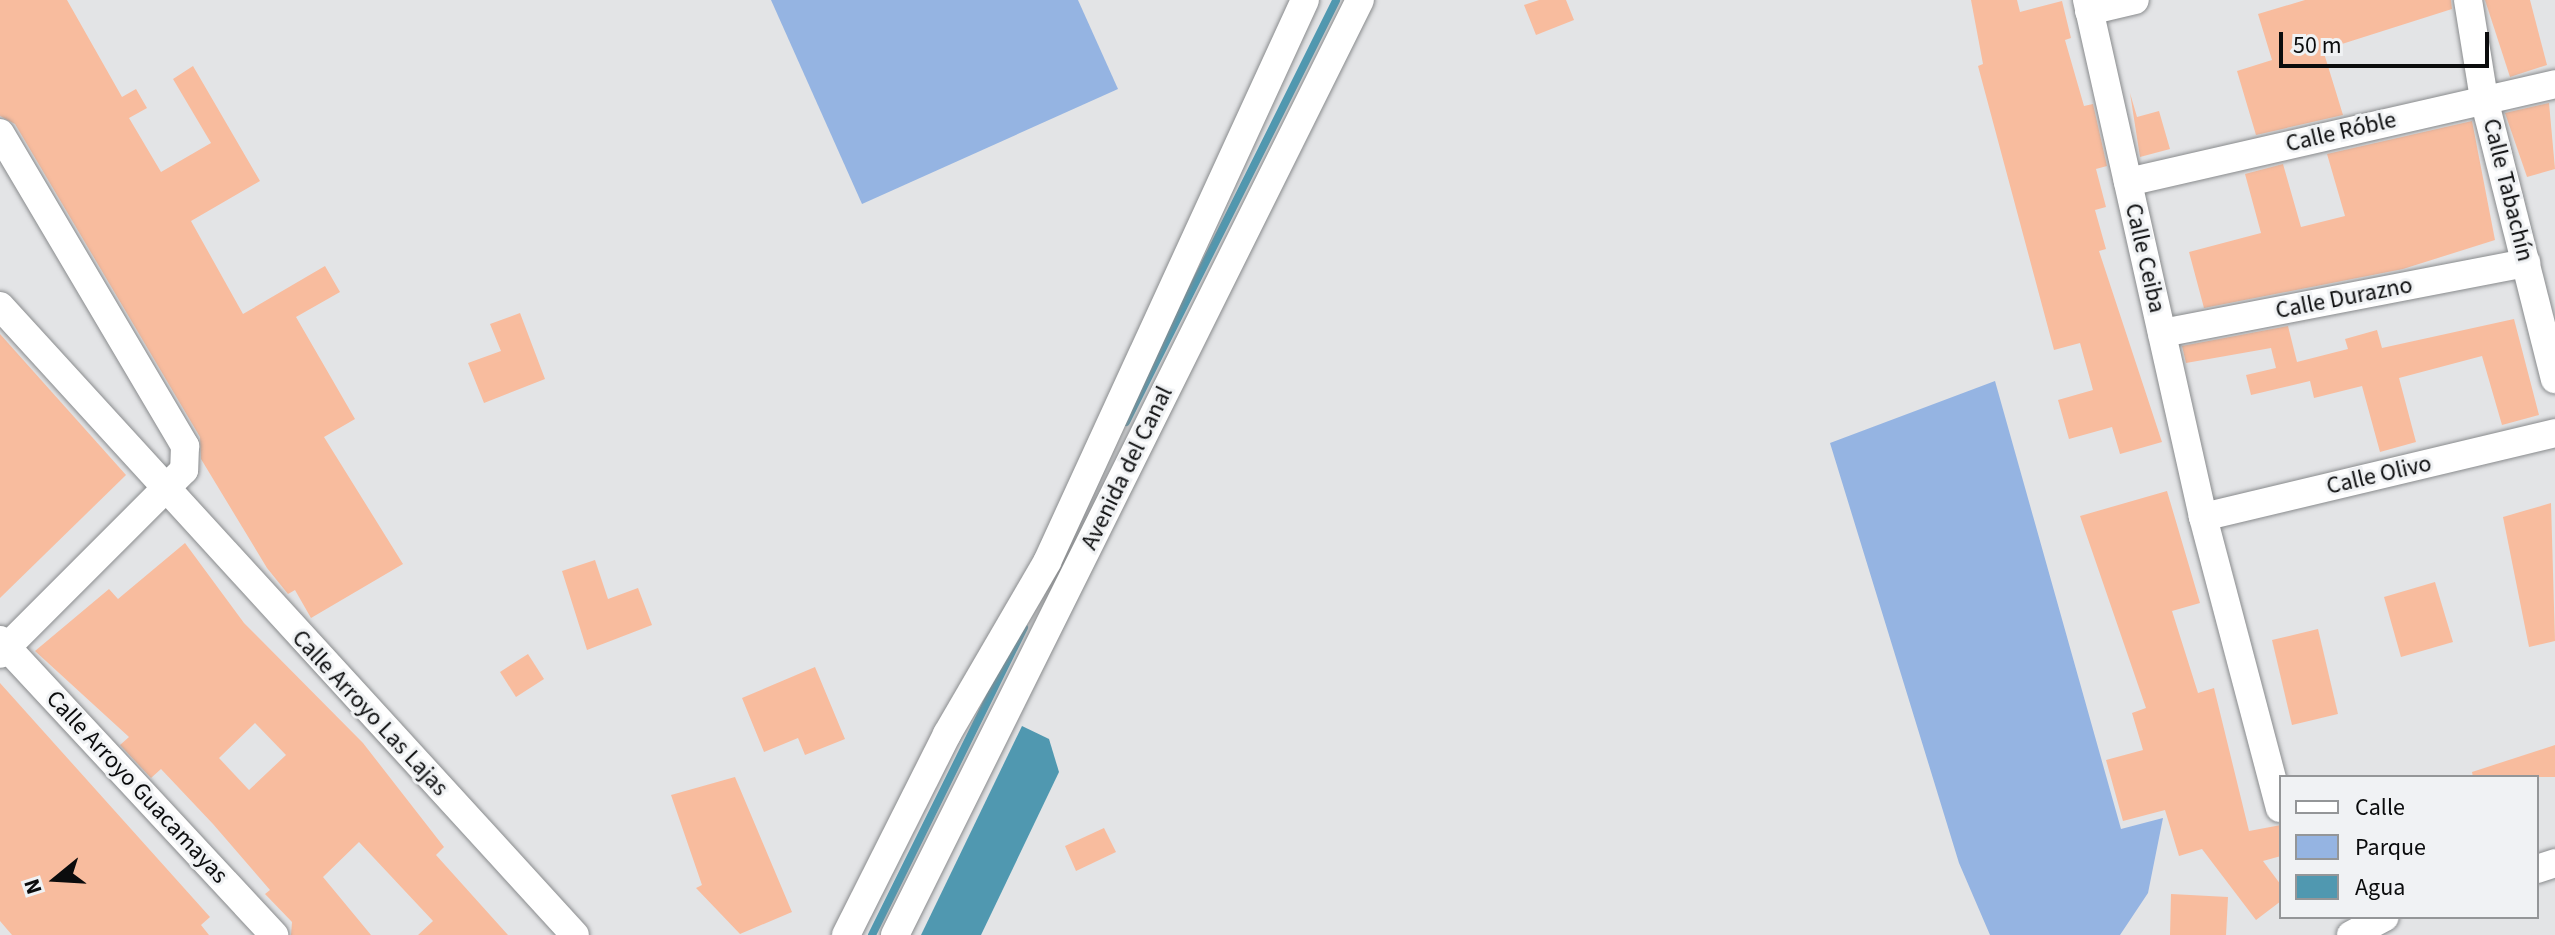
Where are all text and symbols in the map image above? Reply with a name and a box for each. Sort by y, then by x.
scale bar [2283,16,2493,66]
text: 50 m [2293,28,2342,63]
street label: Calle Róble [2283,105,2399,159]
street label: Calle Tabachín [2476,116,2540,264]
street label: Calle Ceiba [2118,201,2172,315]
street label: Calle Durazno [2273,271,2415,325]
street label: Avenida del Canal [1075,382,1179,554]
street label: Calle Olivo [2324,449,2434,501]
street label: Calle Arroyo Las Lajas [286,624,454,802]
street label: Calle Arroyo Guacamayas [40,684,234,890]
legend [2279,775,2539,919]
text: Calle [2355,790,2405,825]
text: Parque [2355,830,2426,865]
north arrow [16,839,96,919]
text: Agua [2355,870,2405,905]
text: N [16,875,51,898]

